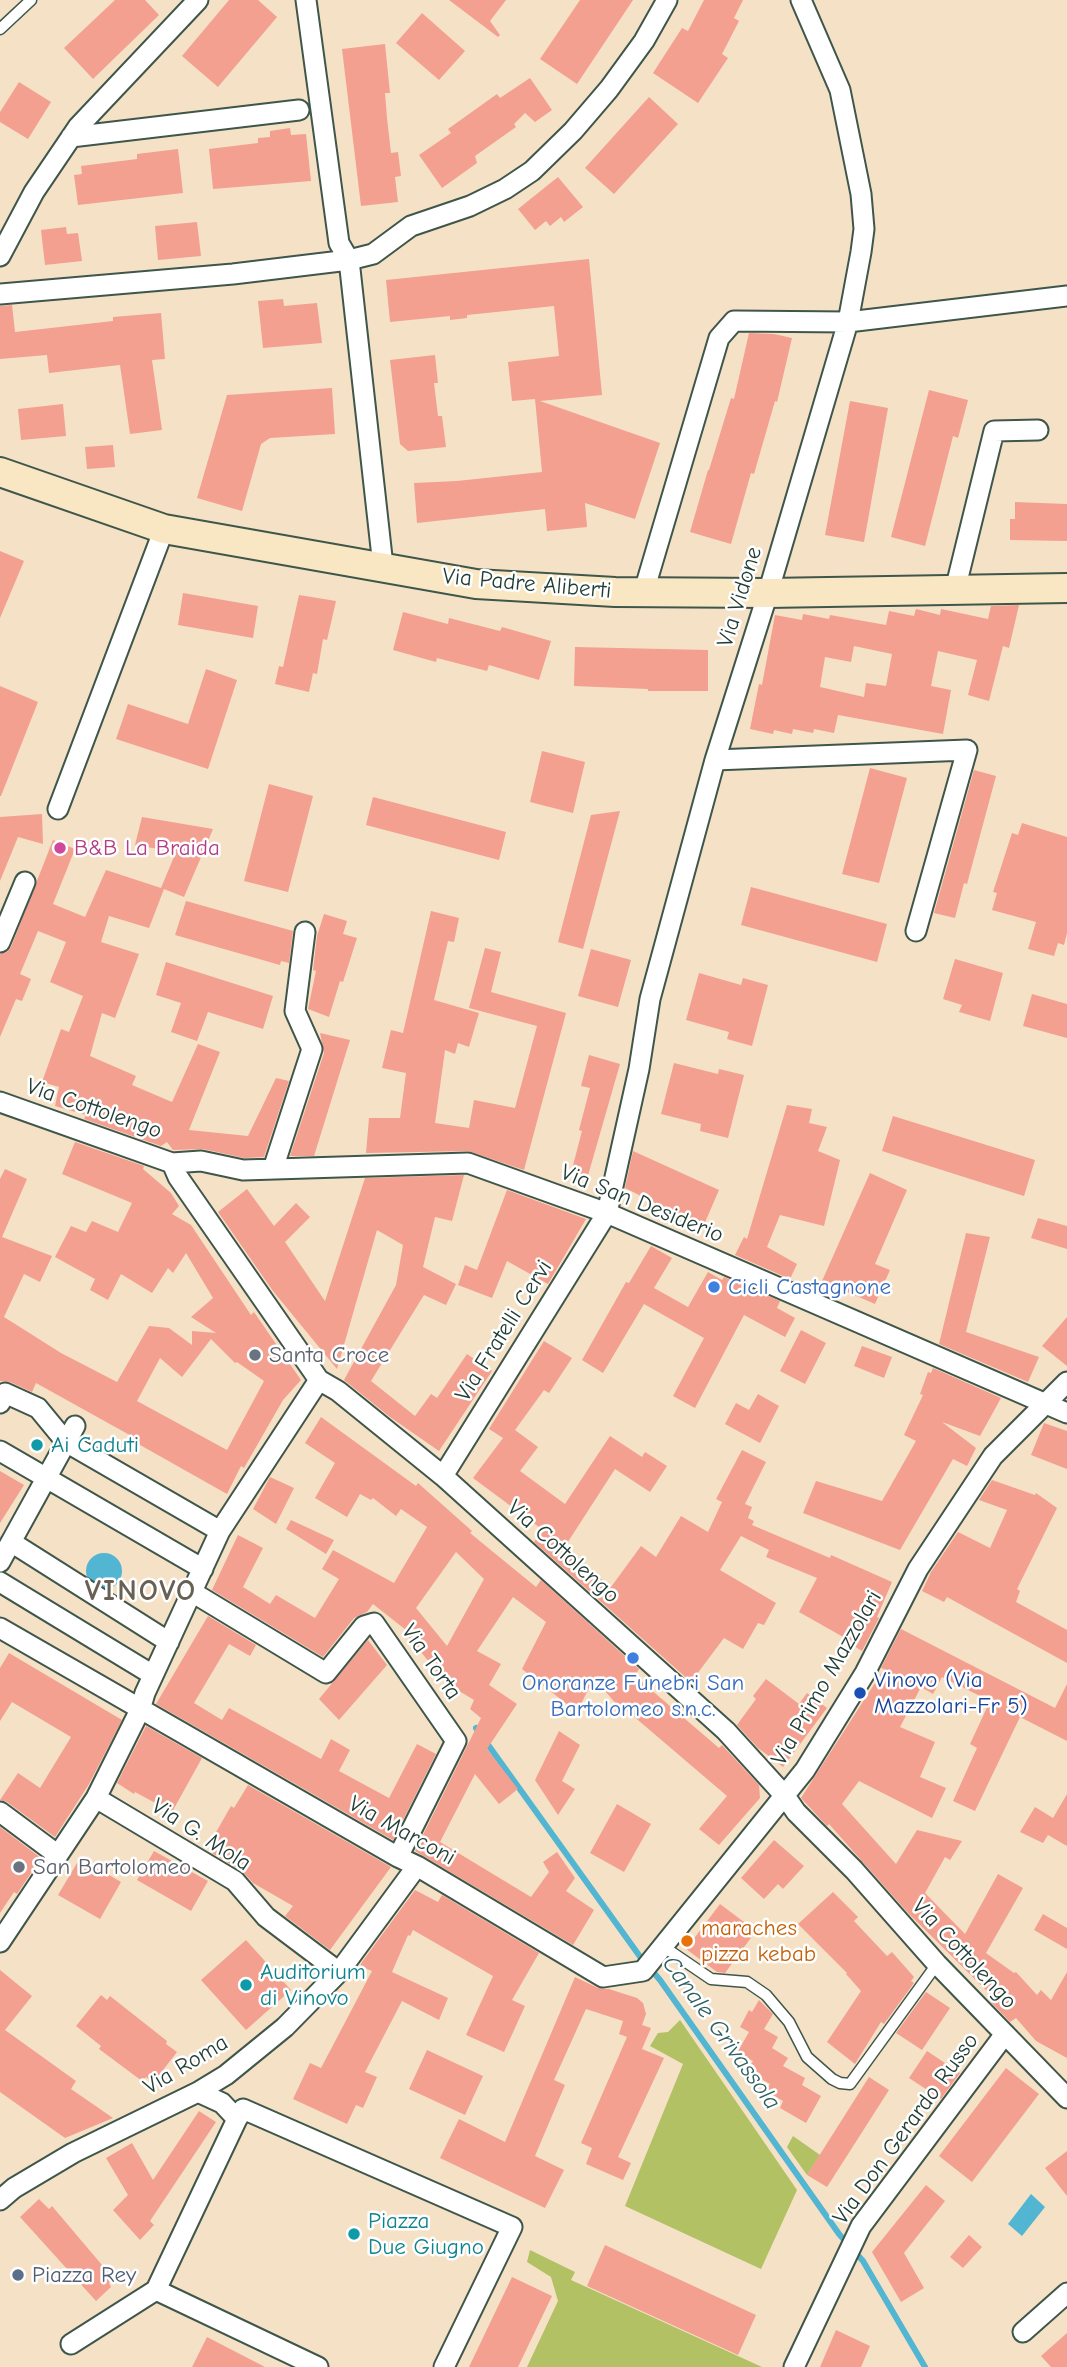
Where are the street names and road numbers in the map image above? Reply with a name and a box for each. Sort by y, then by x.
street label: Via Vidone [712,544,768,650]
street label: Via Padre Aliberti [441,563,613,605]
street label: Via Cottolengo [23,1073,165,1145]
street label: Via San Desiderio [557,1159,727,1249]
street label: Via Fratelli Cervi [450,1255,558,1407]
street label: Via Cottolengo [501,1494,625,1610]
street label: Via Primo Mazzolari [766,1586,888,1770]
street label: Via Torta [395,1619,467,1705]
street label: Via Marconi [344,1790,460,1872]
street label: Via G. Mola [146,1793,256,1877]
street label: Via Cottolengo [906,1893,1022,2015]
street label: Via Don Gerardo Russo [827,2028,985,2230]
street label: Via Roma [139,2029,233,2101]

